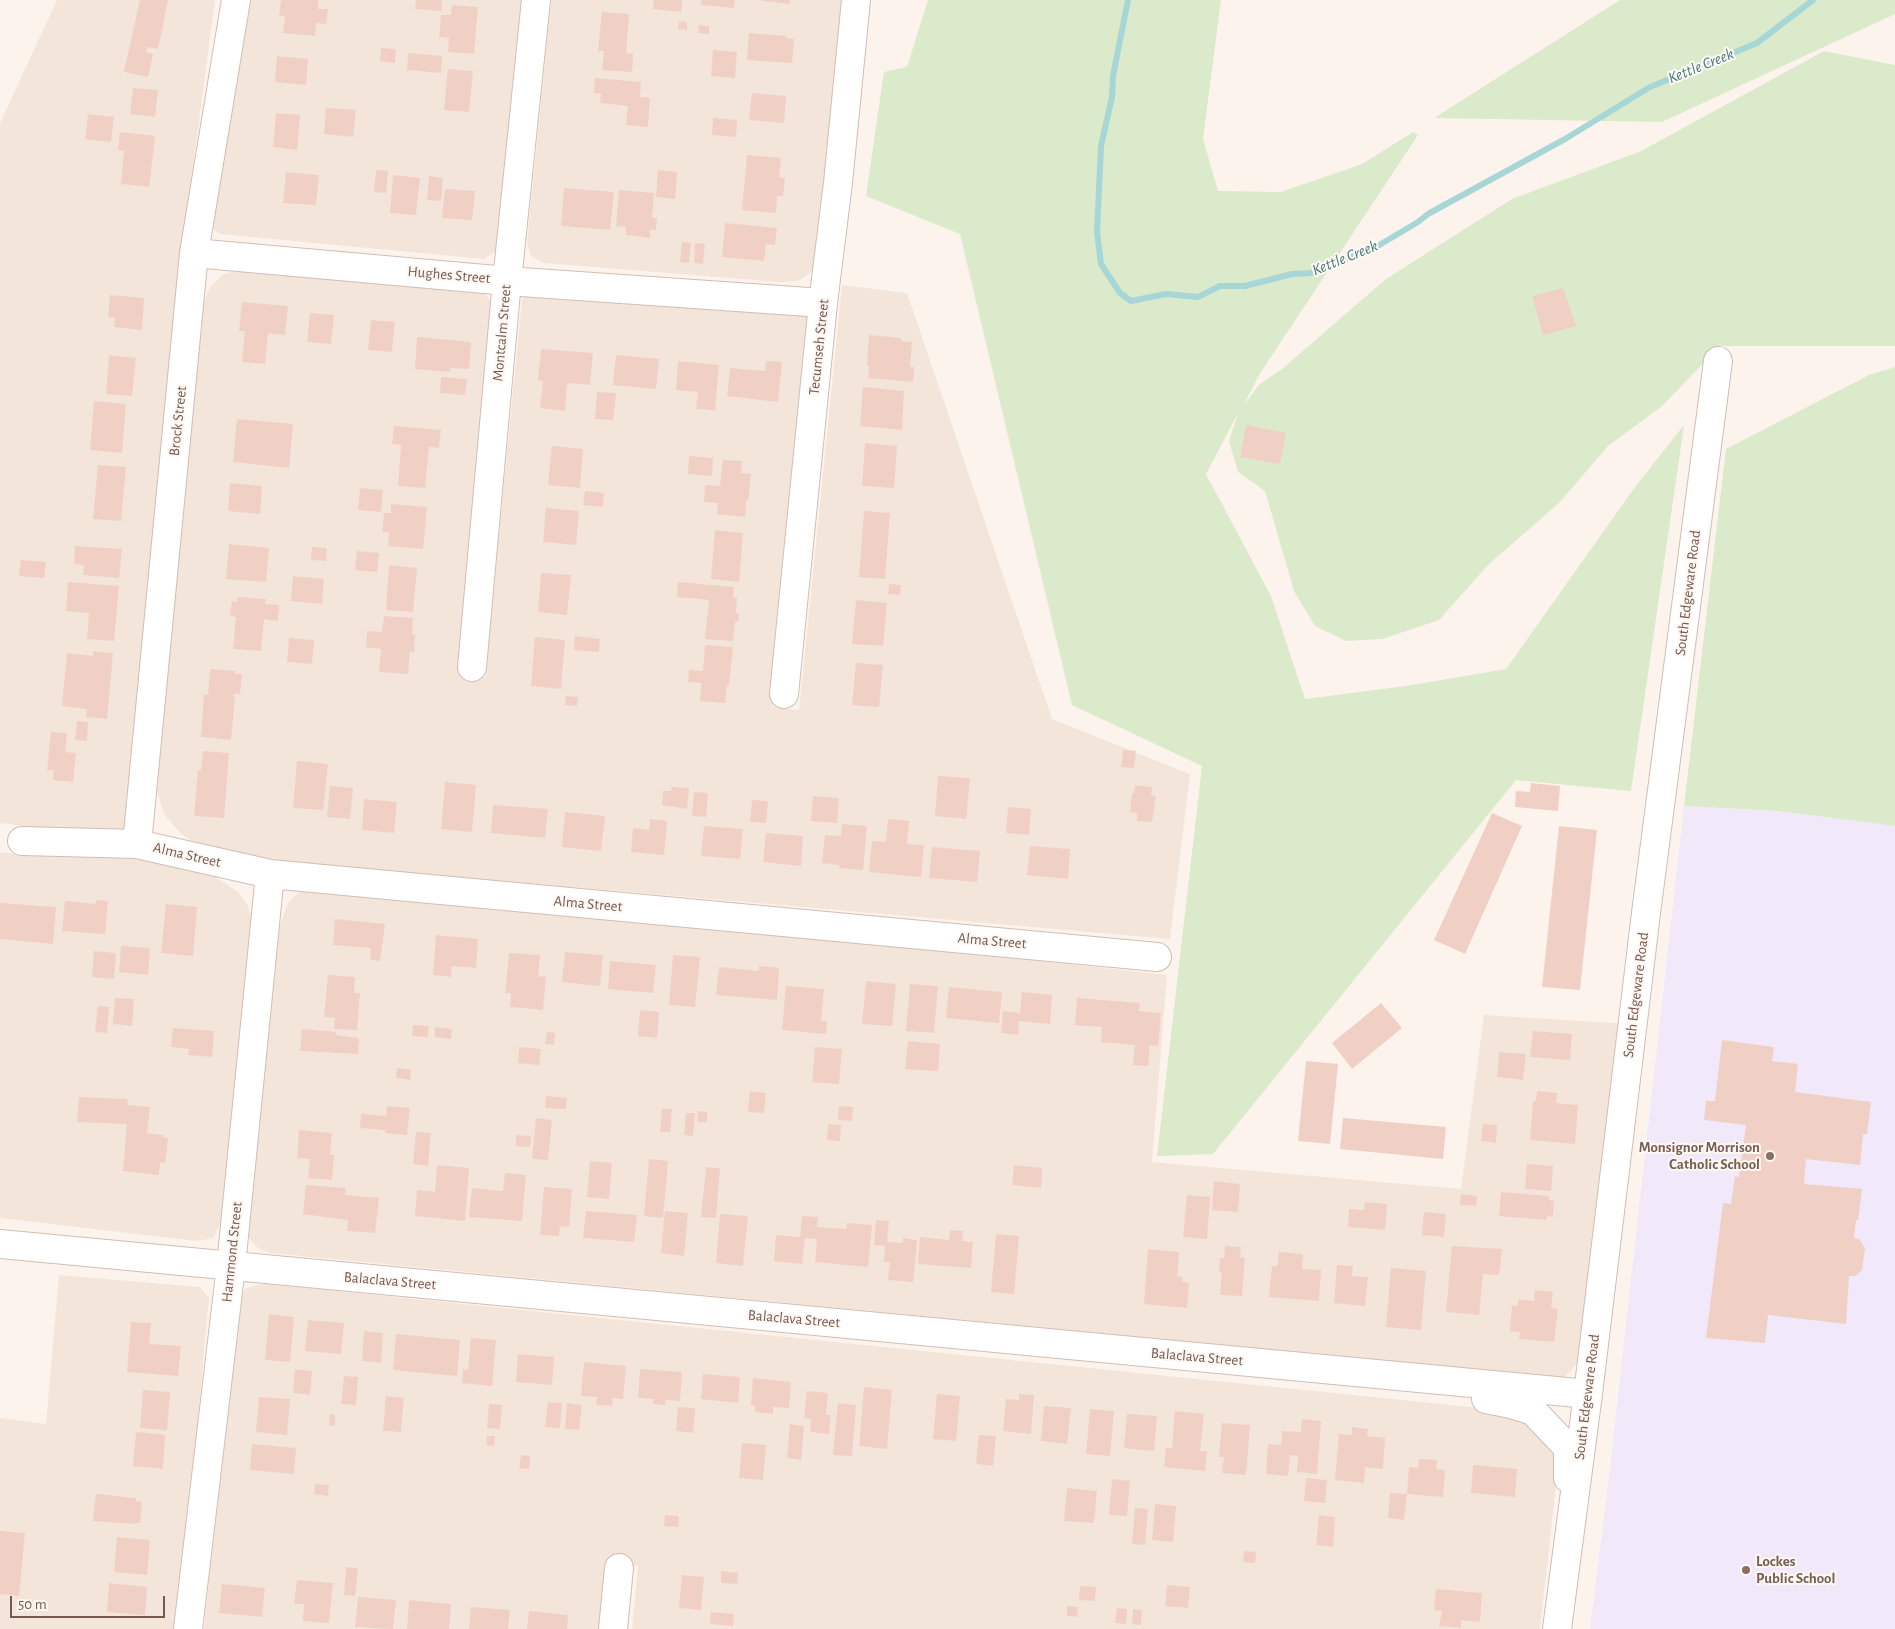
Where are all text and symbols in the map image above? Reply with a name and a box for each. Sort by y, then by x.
water label: Kettle Creek [1665,44,1737,88]
water label: Kettle Creek [1309,236,1381,280]
street label: Hughes Street [407,262,491,288]
street label: Montcalm Street [489,284,515,382]
street label: Tecumseh Street [805,298,833,396]
street label: Brock Street [165,385,191,457]
street label: South Edgeware Road [1671,529,1705,657]
street label: Alma Street [151,838,223,872]
street label: Alma Street [553,892,623,916]
street label: Alma Street [957,929,1027,953]
street label: South Edgeware Road [1619,931,1653,1059]
place label: Monsignor Morrison Catholic School [1639,1138,1760,1173]
marker: Monsignor Morrison Catholic School [1764,1150,1776,1162]
street label: Hammond Street [218,1201,246,1303]
street label: Balaclava Street [343,1268,437,1294]
street label: Balaclava Street [747,1306,841,1332]
street label: South Edgeware Road [1570,1333,1604,1461]
street label: Balaclava Street [1150,1344,1244,1370]
place label: Lockes Public School [1756,1552,1835,1587]
marker: Lockes Public School [1740,1564,1752,1576]
scale bar [12,1586,168,1618]
text: 50 m [18,1597,47,1612]

